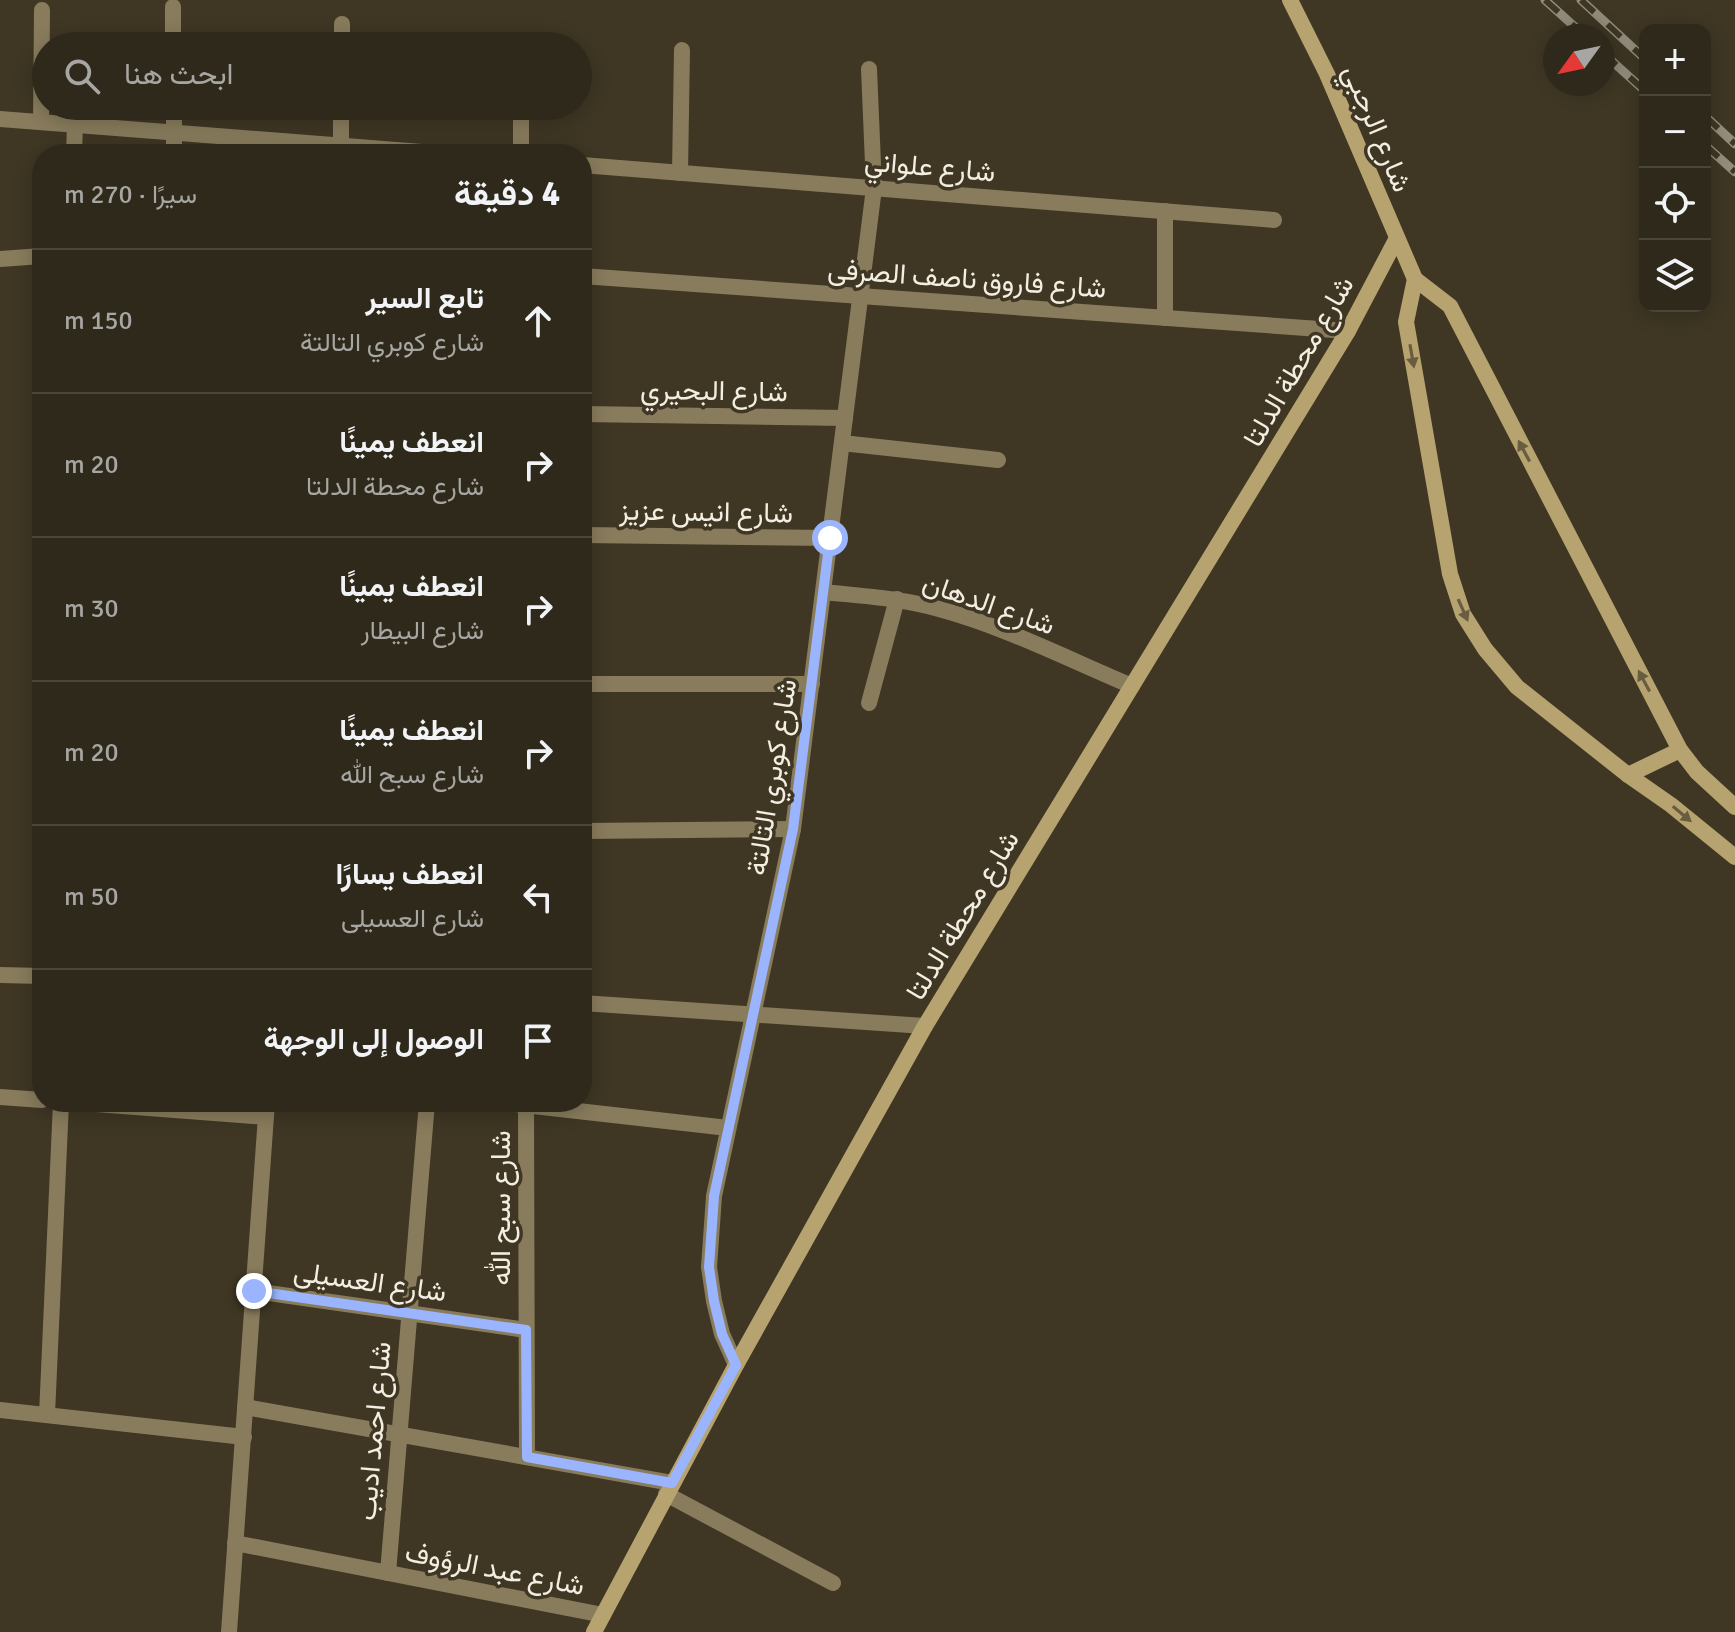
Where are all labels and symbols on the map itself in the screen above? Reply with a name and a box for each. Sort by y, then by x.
north arrow [1543,24,1615,96]
street label: شارع الرجبي [1330,60,1419,199]
street label: شارع علواني [863,144,997,195]
street label: شارع فاروق ناصف الصرفى [826,252,1107,307]
street label: شارع محطة الدلتا [1236,270,1362,453]
one-way arrow [1406,344,1418,369]
street label: شارع البحيري [640,373,788,414]
one-way arrow [1517,439,1530,462]
street label: شارع انيس عزيز [618,493,793,532]
route start [812,520,848,556]
street label: شارع الدهان [918,565,1059,643]
one-way arrow [1456,598,1469,622]
one-way arrow [1637,670,1650,693]
street label: شارع كوبري التالتة [740,677,809,879]
one-way arrow [1672,805,1692,822]
street label: شارع محطة الدلتا [899,825,1028,1007]
street label: شارع سبح الله [484,1131,520,1285]
street label: شارع العسيلى [291,1254,448,1311]
route end [236,1273,272,1309]
street label: شارع احمد اديب [349,1340,400,1522]
street label: شارع عبد الرؤوف [402,1535,587,1604]

